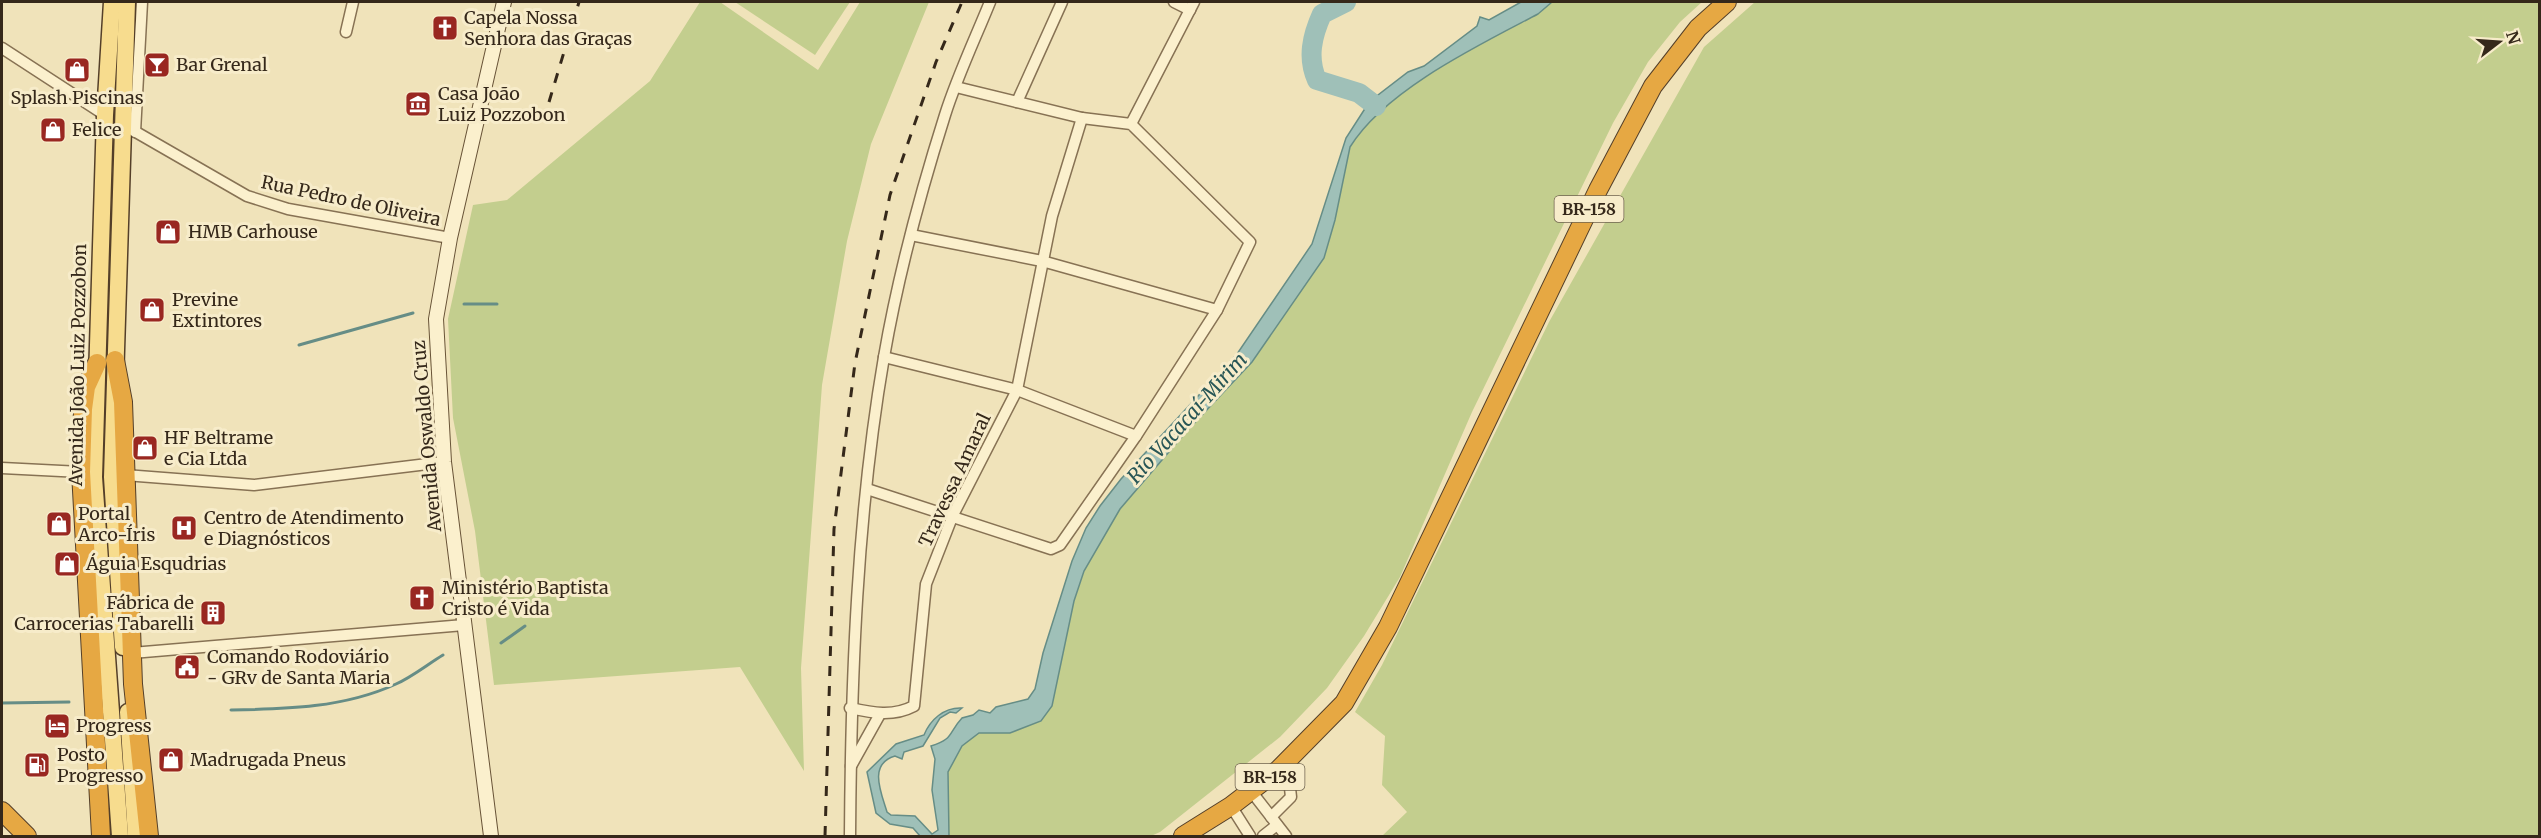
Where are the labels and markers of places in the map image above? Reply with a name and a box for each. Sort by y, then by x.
place label: Capela Nossa Senhora das Graças [464,6,632,50]
church icon: Capela Nossa Senhora das Graças [430,13,460,43]
bar icon: Bar Grenal [142,50,172,80]
place label: Bar Grenal [176,53,268,76]
shop icon: Splash Piscinas [62,55,92,85]
place label: Casa João Luiz Pozzobon [438,82,565,126]
place label: Splash Piscinas [11,86,144,109]
museum icon: Casa João Luiz Pozzobon [403,89,433,119]
shop icon: Felice [38,115,68,145]
place label: Felice [72,118,121,141]
shop icon: HMB Carhouse [153,217,183,247]
place label: HMB Carhouse [188,220,318,243]
place label: Previne Extintores [172,288,262,332]
shop icon: Previne Extintores [137,295,167,325]
place label: HF Beltrame e Cia Ltda [164,426,273,470]
shop icon: HF Beltrame e Cia Ltda [130,433,160,463]
place label: Portal Arco-Íris [77,502,155,546]
place label: Centro de Atendimento e Diagnósticos [204,506,404,550]
shop icon: Portal Arco-Íris [44,509,74,539]
hospital icon: Centro de Atendimento e Diagnósticos [169,513,199,543]
shop icon: Águia Esqudrias [52,549,82,579]
place label: Águia Esqudrias [85,552,226,575]
place label: Ministério Baptista Cristo é Vida [442,576,609,620]
church icon: Ministério Baptista Cristo é Vida [407,583,437,613]
place label: Fábrica de Carrocerias Tabarelli [14,591,194,635]
building icon: Fábrica de Carrocerias Tabarelli [198,598,228,628]
place label: Comando Rodoviário - GRv de Santa Maria [207,645,391,689]
public building icon: Comando Rodoviário - GRv de Santa Maria [172,652,202,682]
hotel icon: Progress [42,711,72,741]
place label: Progress [76,714,152,737]
place label: Posto Progresso [57,743,143,787]
shop icon: Madrugada Pneus [156,745,186,775]
place label: Madrugada Pneus [190,748,346,771]
fuel station icon: Posto Progresso [22,750,52,780]

